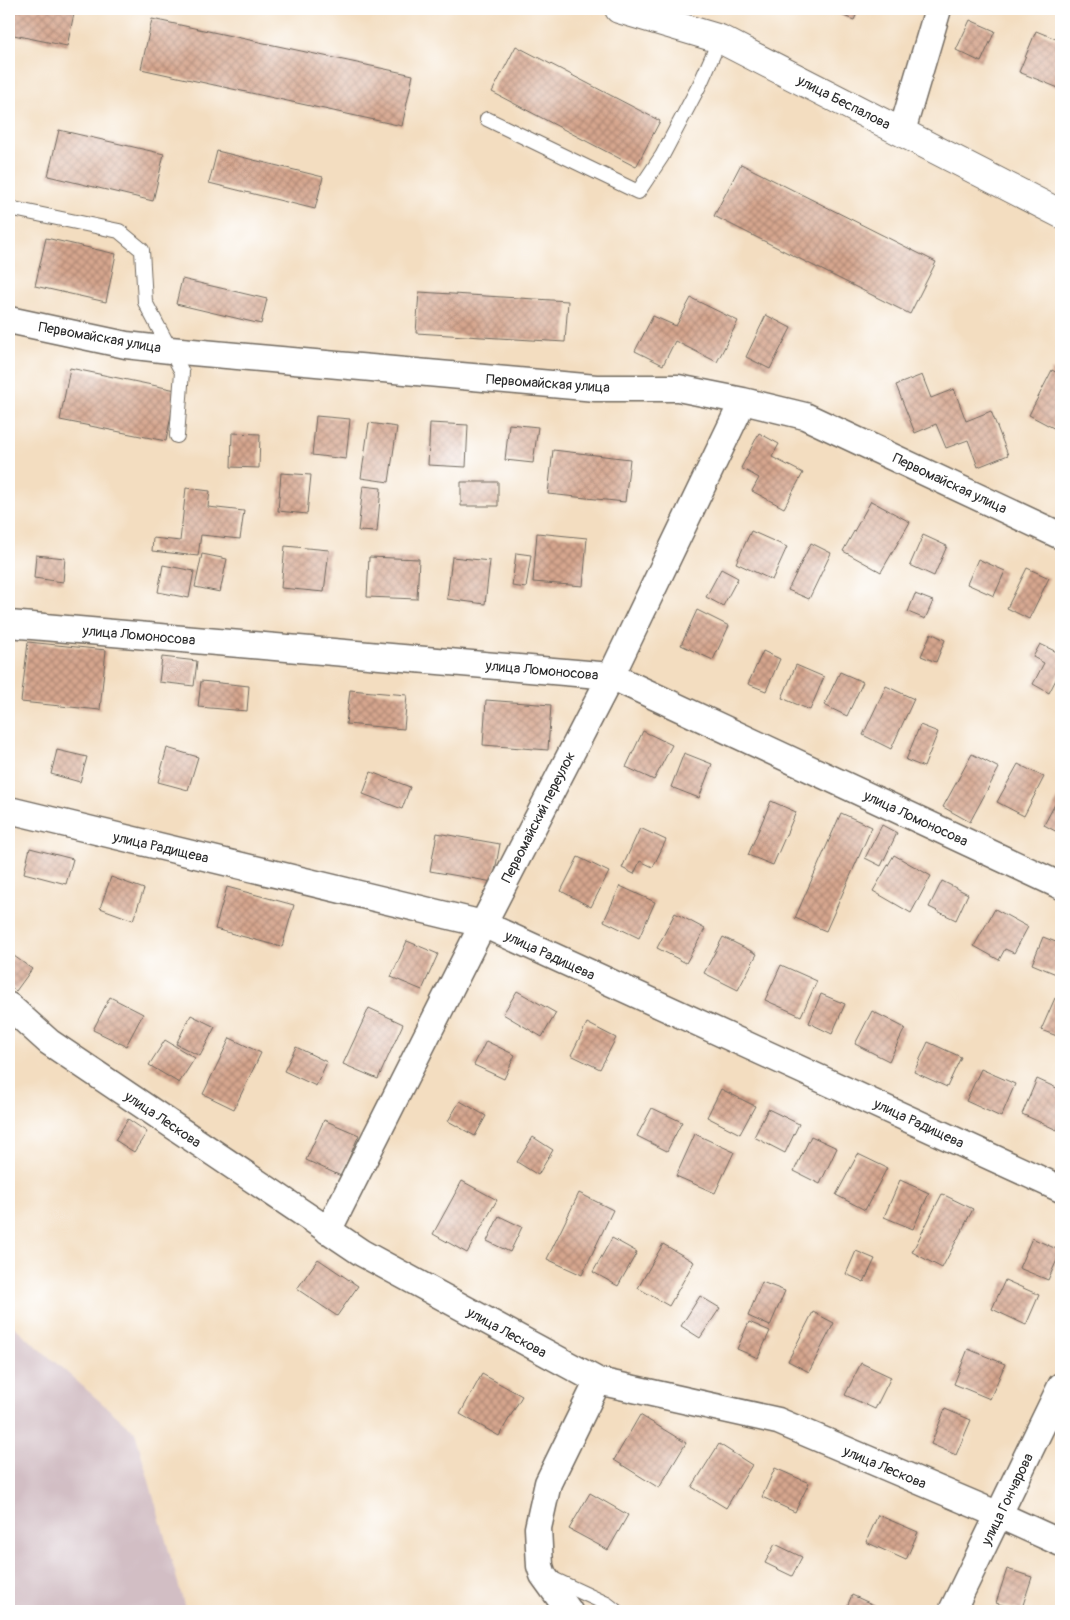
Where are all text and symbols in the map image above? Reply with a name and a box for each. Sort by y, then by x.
street label: улица Беспалова [793,71,893,133]
street label: Первомайская улица [37,318,163,357]
street label: Первомайская улица [485,371,610,396]
street label: Первомайская улица [890,450,1010,517]
street label: улица Ломоносова [81,622,196,649]
street label: улица Ломоносова [484,657,599,684]
street label: Первомайский переулок [498,749,579,886]
street label: улица Ломоносова [860,786,971,850]
street label: улица Радищева [110,828,210,867]
street label: улица Радищева [501,927,598,984]
street label: улица Лескова [120,1087,204,1151]
street label: улица Радищева [870,1095,967,1152]
street label: улица Лескова [463,1303,550,1361]
street label: улица Лескова [840,1442,929,1493]
street label: улица Гончарова [977,1450,1037,1549]

